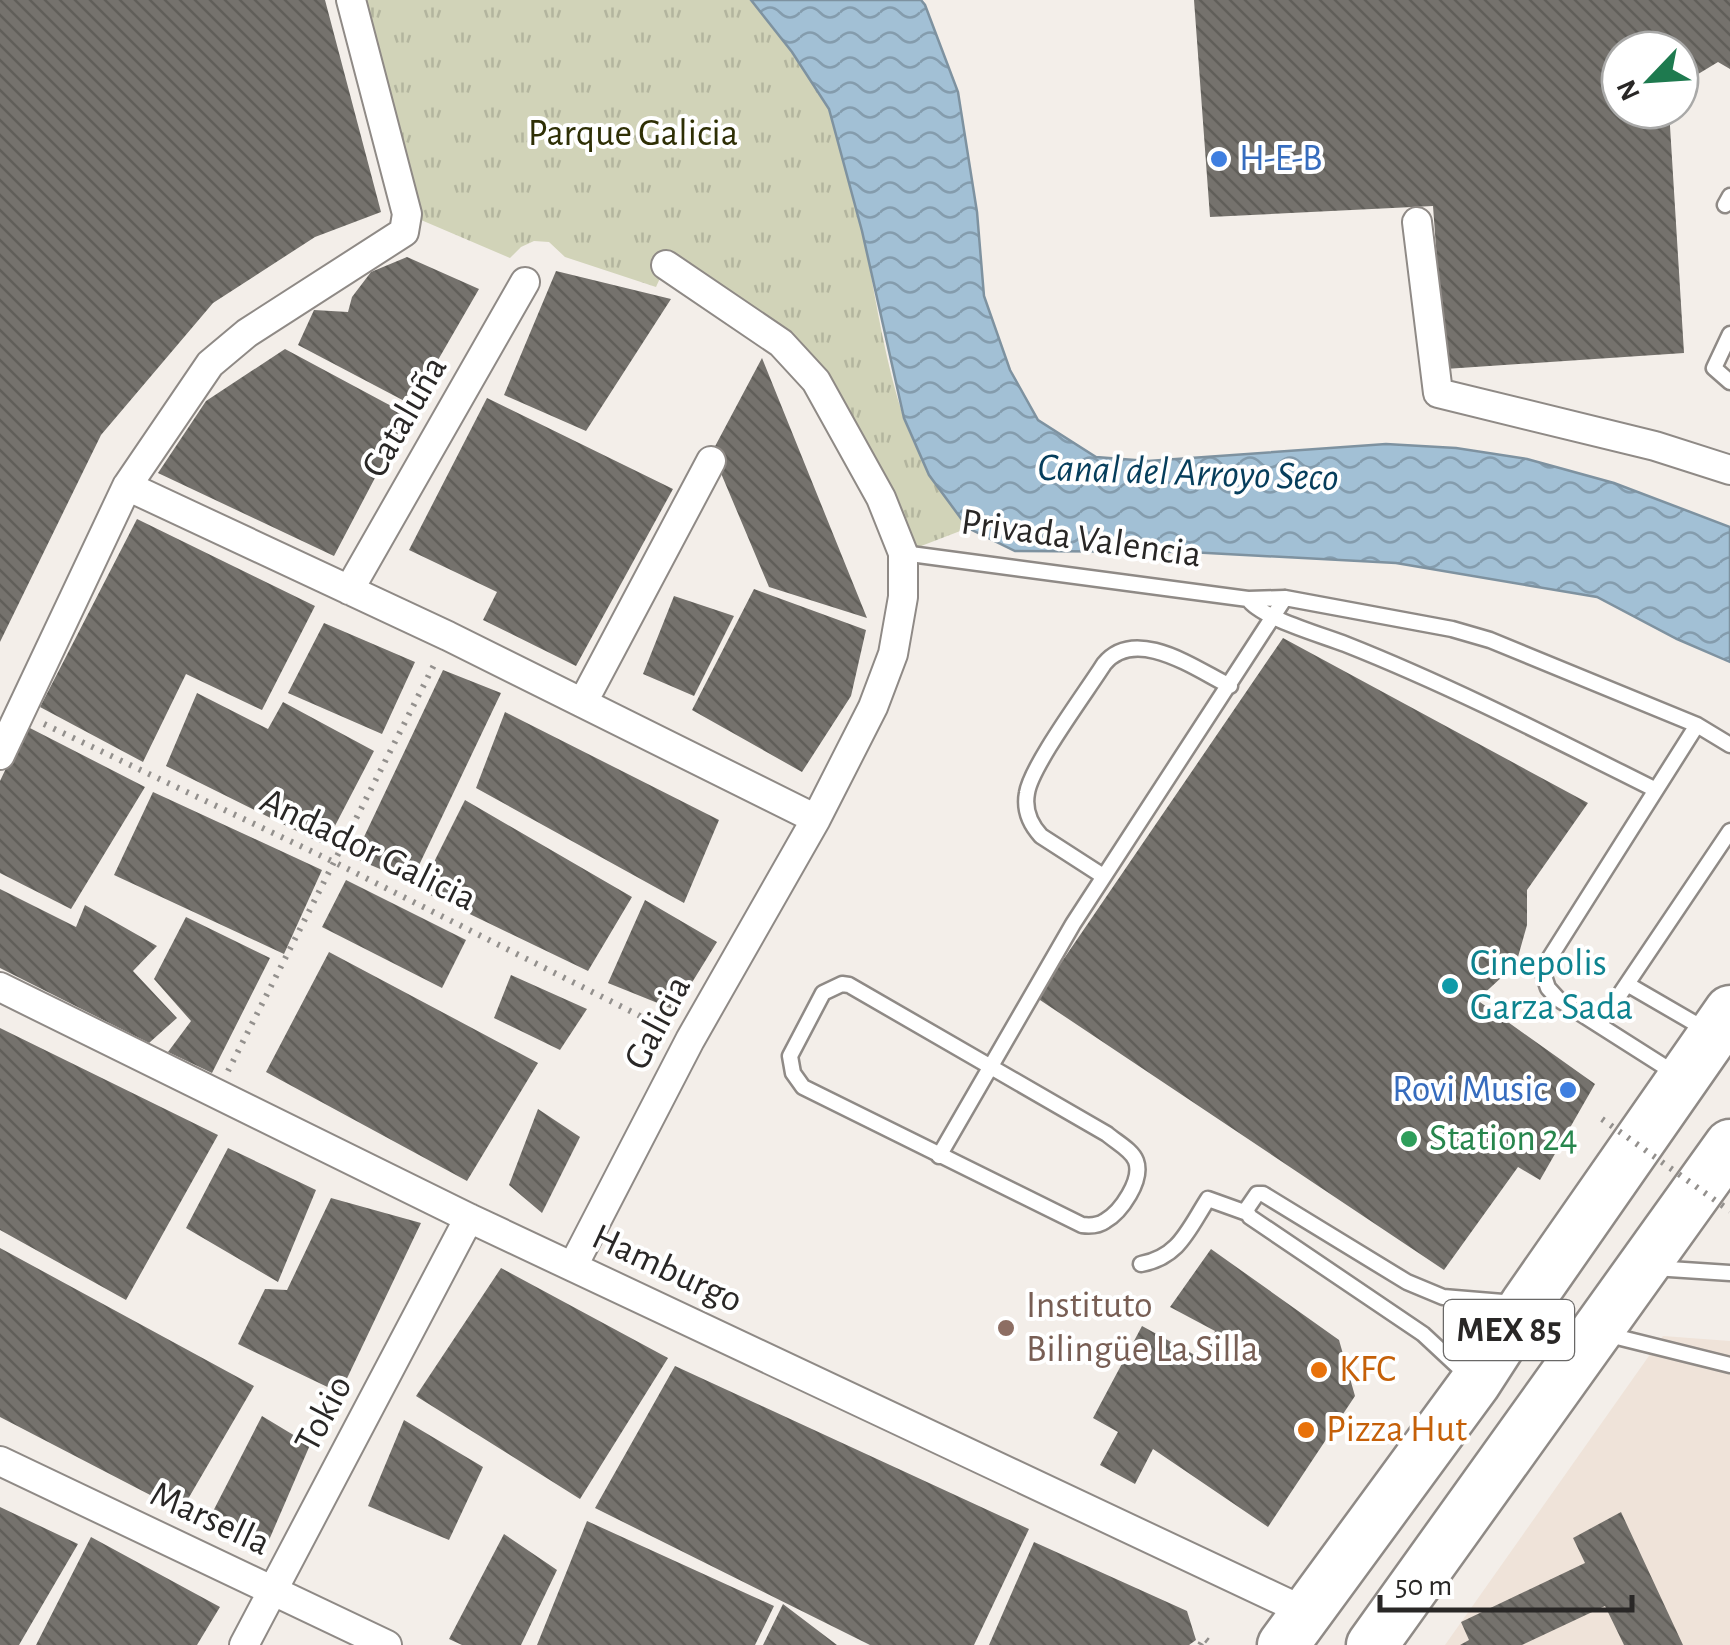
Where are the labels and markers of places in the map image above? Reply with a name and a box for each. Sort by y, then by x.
place label: H-E-B [1239,140,1322,178]
marker: H-E-B [1208,148,1230,170]
place label: Cinepolis Garza Sada [1470,945,1633,1027]
marker: Cinepolis Garza Sada [1439,975,1461,997]
place label: Rovi Music [1392,1071,1548,1109]
marker: Rovi Music [1557,1079,1579,1101]
place label: Station 24 [1429,1120,1578,1158]
marker: Station 24 [1398,1128,1420,1150]
place label: Instituto Bilingüe La Silla [1026,1287,1259,1369]
marker: Instituto Bilingüe La Silla [995,1317,1017,1339]
place label: KFC [1339,1351,1396,1389]
marker: KFC [1308,1359,1330,1381]
place label: Pizza Hut [1326,1411,1467,1449]
marker: Pizza Hut [1295,1419,1317,1441]

